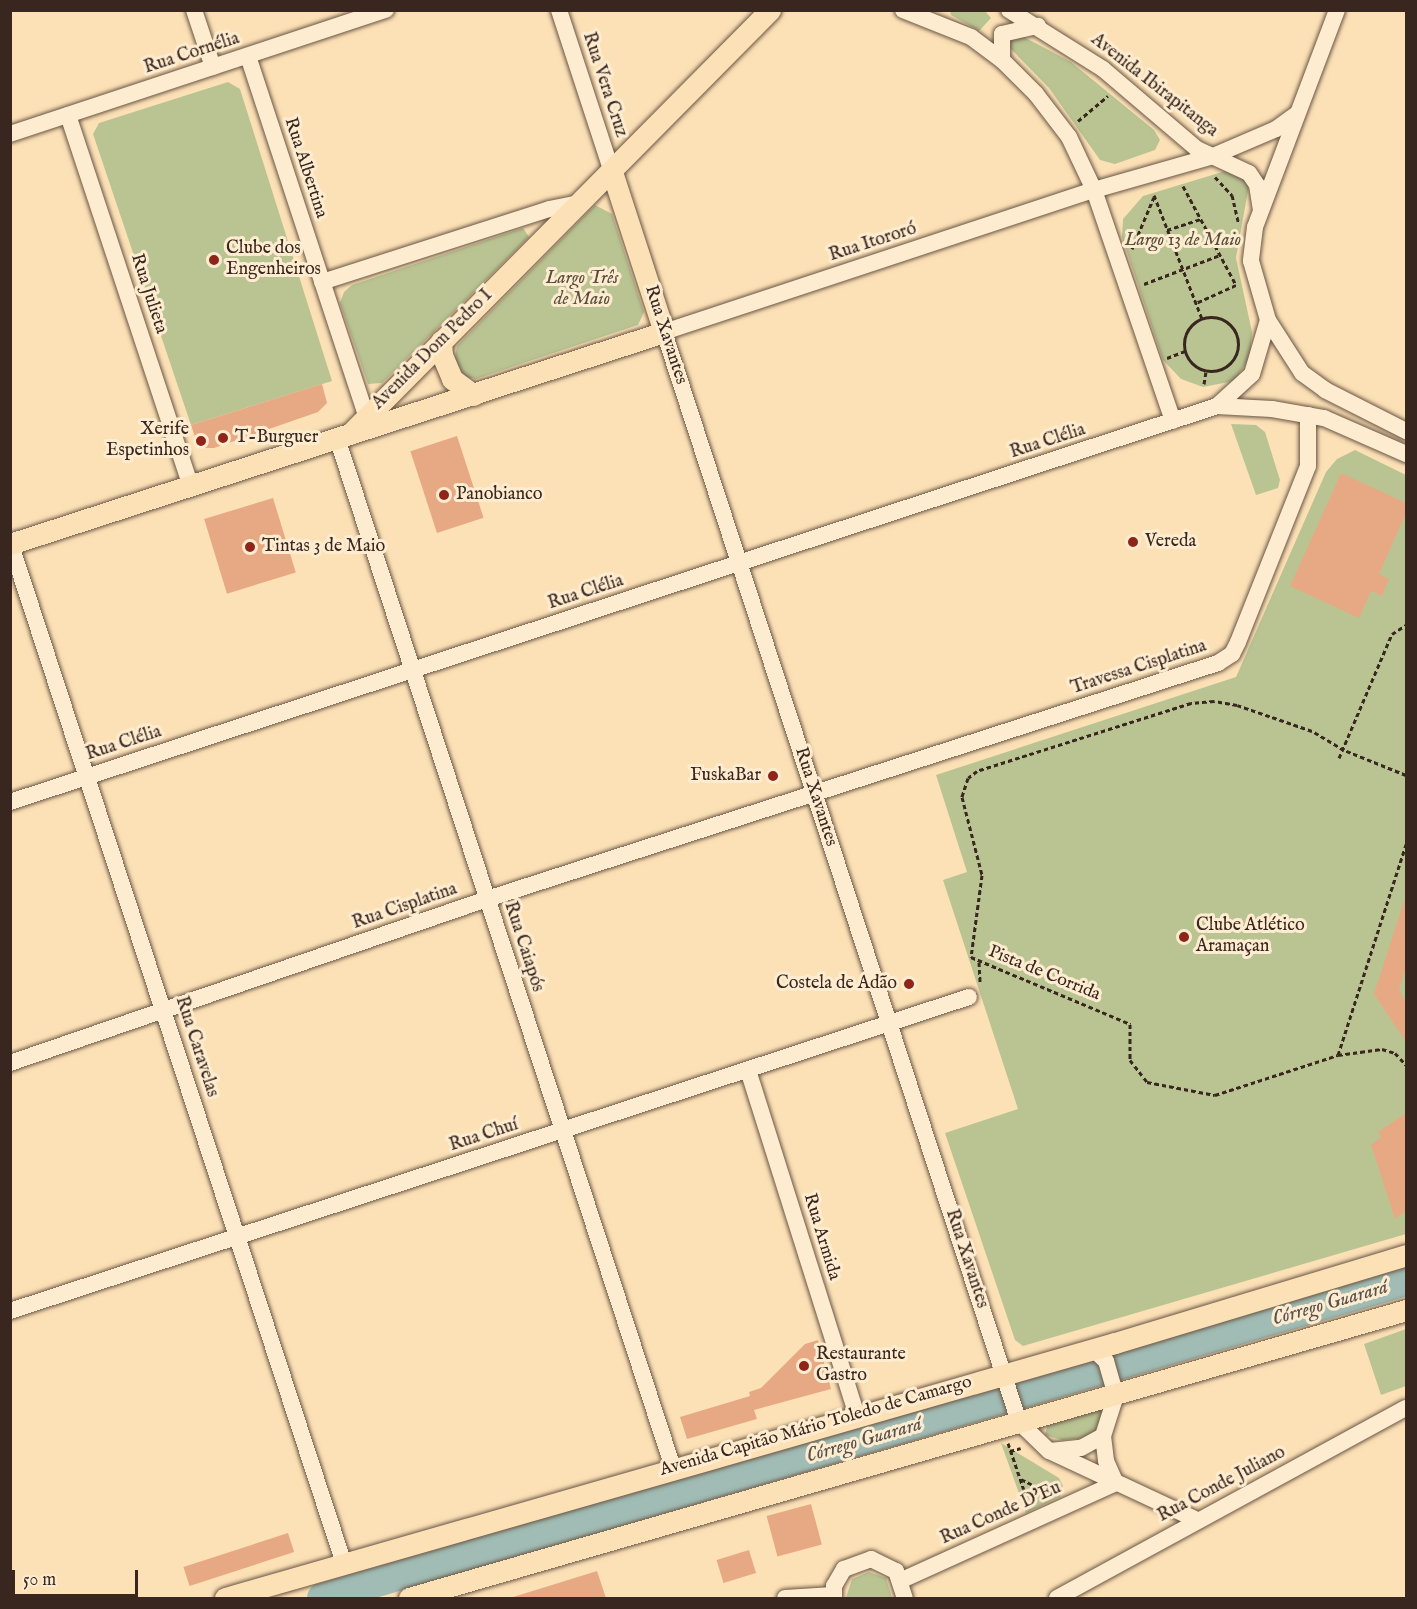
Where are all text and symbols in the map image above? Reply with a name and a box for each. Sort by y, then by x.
street label: Rua Cornélia [142,28,242,80]
street label: Rua Vera Cruz [577,30,631,140]
street label: Avenida Ibirapitanga [1086,30,1222,142]
street label: Rua Albertina [279,115,331,221]
street label: Rua Itororó [827,219,919,267]
park label: Largo 13 de Maio [1125,230,1241,252]
place label: Clube dos Engenheiros [226,239,321,282]
street label: Rua Julieta [125,251,171,337]
marker: Clube dos Engenheiros [207,253,221,267]
park label: Largo Três de Maio [546,269,618,312]
street label: Rua Xavantes [639,283,691,387]
street label: Avenida Dom Pedro I [368,285,498,415]
place label: Xerife Espetinhos [106,420,189,462]
street label: Rua Clélia [1008,420,1088,464]
place label: T-Burguer [235,427,318,449]
marker: T-Burguer [216,431,230,445]
marker: Xerife Espetinhos [194,434,208,448]
place label: Panobianco [456,484,543,506]
marker: Panobianco [437,488,451,502]
place label: Vereda [1145,531,1196,553]
marker: Vereda [1126,535,1140,549]
place label: Tintas 3 de Maio [262,536,385,558]
marker: Tintas 3 de Maio [243,540,257,554]
street label: Rua Clélia [546,571,626,615]
street label: Travessa Cisplatina [1069,636,1209,700]
street label: Rua Clélia [84,722,164,766]
street label: Rua Xavantes [789,745,841,849]
place label: FuskaBar [690,765,761,787]
marker: FuskaBar [766,769,780,783]
street label: Rua Cisplatina [350,879,460,935]
street label: Rua Caiapós [498,899,548,995]
place label: Clube Atlético Aramaçan [1196,916,1305,958]
marker: Clube Atlético Aramaçan [1177,930,1191,944]
street label: Pista de Corrida [985,942,1103,1006]
place label: Costela de Adão [776,973,897,995]
marker: Costela de Adão [902,977,916,991]
street label: Rua Caravelas [170,994,222,1100]
street label: Rua Chuí [447,1115,521,1157]
street label: Rua Armida [798,1191,844,1283]
street label: Rua Xavantes [940,1207,992,1311]
water label: Córrego Guarará [1269,1275,1391,1331]
place label: Restaurante Gastro [816,1345,906,1388]
marker: Restaurante Gastro [797,1359,811,1373]
street label: Avenida Capitão Mário Toledo de Camargo [658,1372,974,1482]
water label: Córrego Guarará [803,1412,925,1468]
street label: Rua Conde Juliano [1154,1442,1290,1528]
street label: Rua Conde D'Eu [937,1478,1065,1550]
scale bar [15,1558,141,1596]
text: 50 m [23,1569,56,1592]

